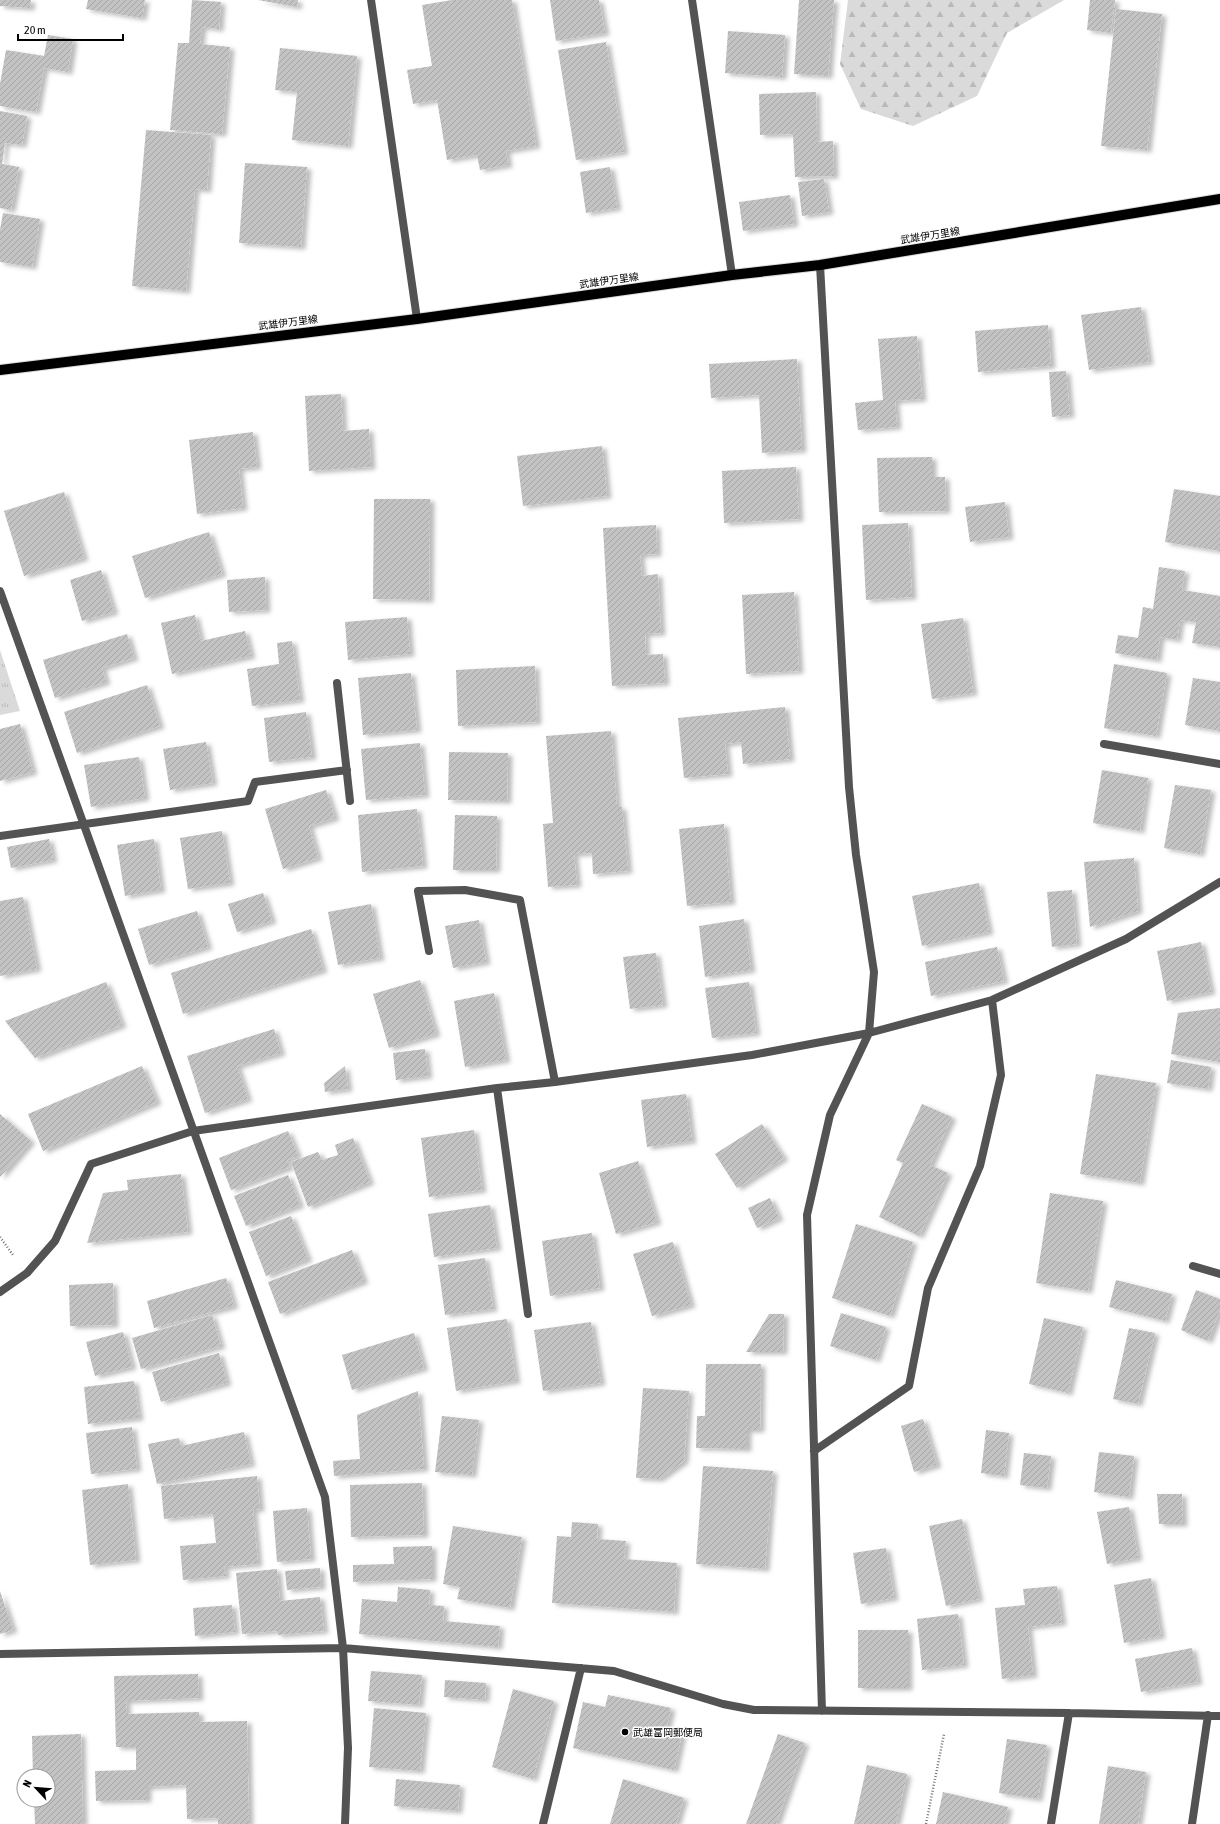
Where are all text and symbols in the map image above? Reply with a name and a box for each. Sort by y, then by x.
scale bar [18,16,123,42]
text: 20 m [24,23,46,37]
street label: 武雄伊万里線 [900,225,961,246]
street label: 武雄伊万里線 [579,271,640,290]
street label: 武雄伊万里線 [258,313,319,332]
marker: 武雄富岡郵便局 [620,1727,630,1737]
place label: 武雄富岡郵便局 [633,1727,703,1738]
north arrow [16,1768,56,1808]
text: N [20,1778,34,1789]

